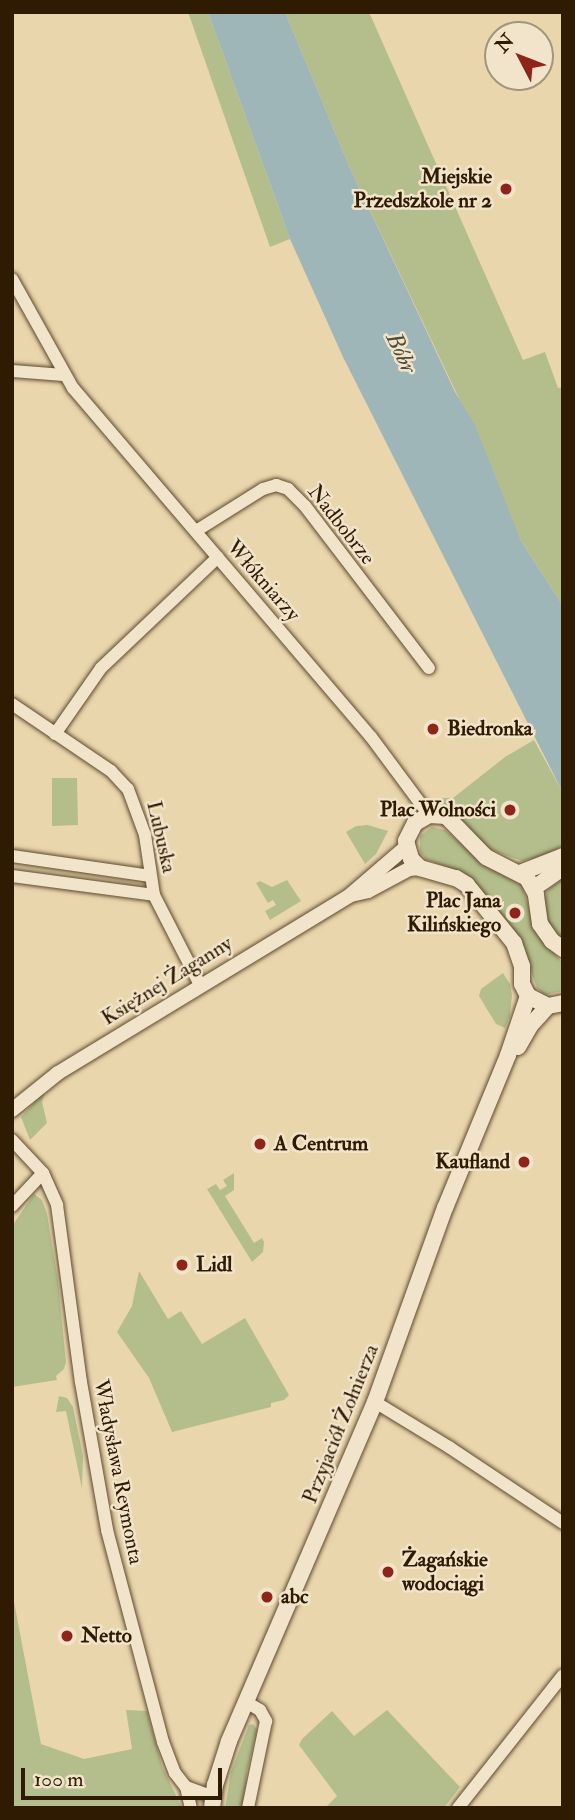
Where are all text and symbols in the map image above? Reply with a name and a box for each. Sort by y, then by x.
north arrow [484,21,554,91]
text: N [490,29,519,58]
place label: Miejskie Przedszkole nr 2 [354,164,492,214]
marker: Miejskie Przedszkole nr 2 [498,181,514,197]
water label: Bóbr [380,328,422,378]
street label: Nadbobrze [302,480,380,570]
street label: Włókniarzy [221,535,305,627]
place label: Biedronka [447,716,532,742]
marker: Biedronka [425,721,441,737]
place label: Plac Wolności [380,797,496,823]
street label: Lubuska [141,799,181,875]
marker: Plac Wolności [502,802,518,818]
place label: Plac Jana Kilińskiego [407,888,501,938]
marker: Plac Jana Kilińskiego [507,905,523,921]
street label: Księżnej Żaganny [97,931,237,1031]
place label: A Centrum [274,1131,368,1157]
marker: A Centrum [252,1136,268,1152]
place label: Kaufland [435,1149,510,1175]
marker: Kaufland [516,1154,532,1170]
place label: Lidl [196,1252,232,1278]
marker: Lidl [174,1257,190,1273]
street label: Przyjaciół Żołnierza [298,1341,384,1507]
street label: Władysława Reymonta [88,1377,148,1567]
place label: Żagańskie wodociągi [402,1547,488,1597]
marker: Żagańskie wodociągi [380,1564,396,1580]
place label: abc [281,1584,308,1610]
marker: abc [259,1589,275,1605]
place label: Netto [81,1623,132,1649]
marker: Netto [59,1628,75,1644]
scale bar [24,1754,226,1798]
text: 100 m [34,1766,84,1793]

